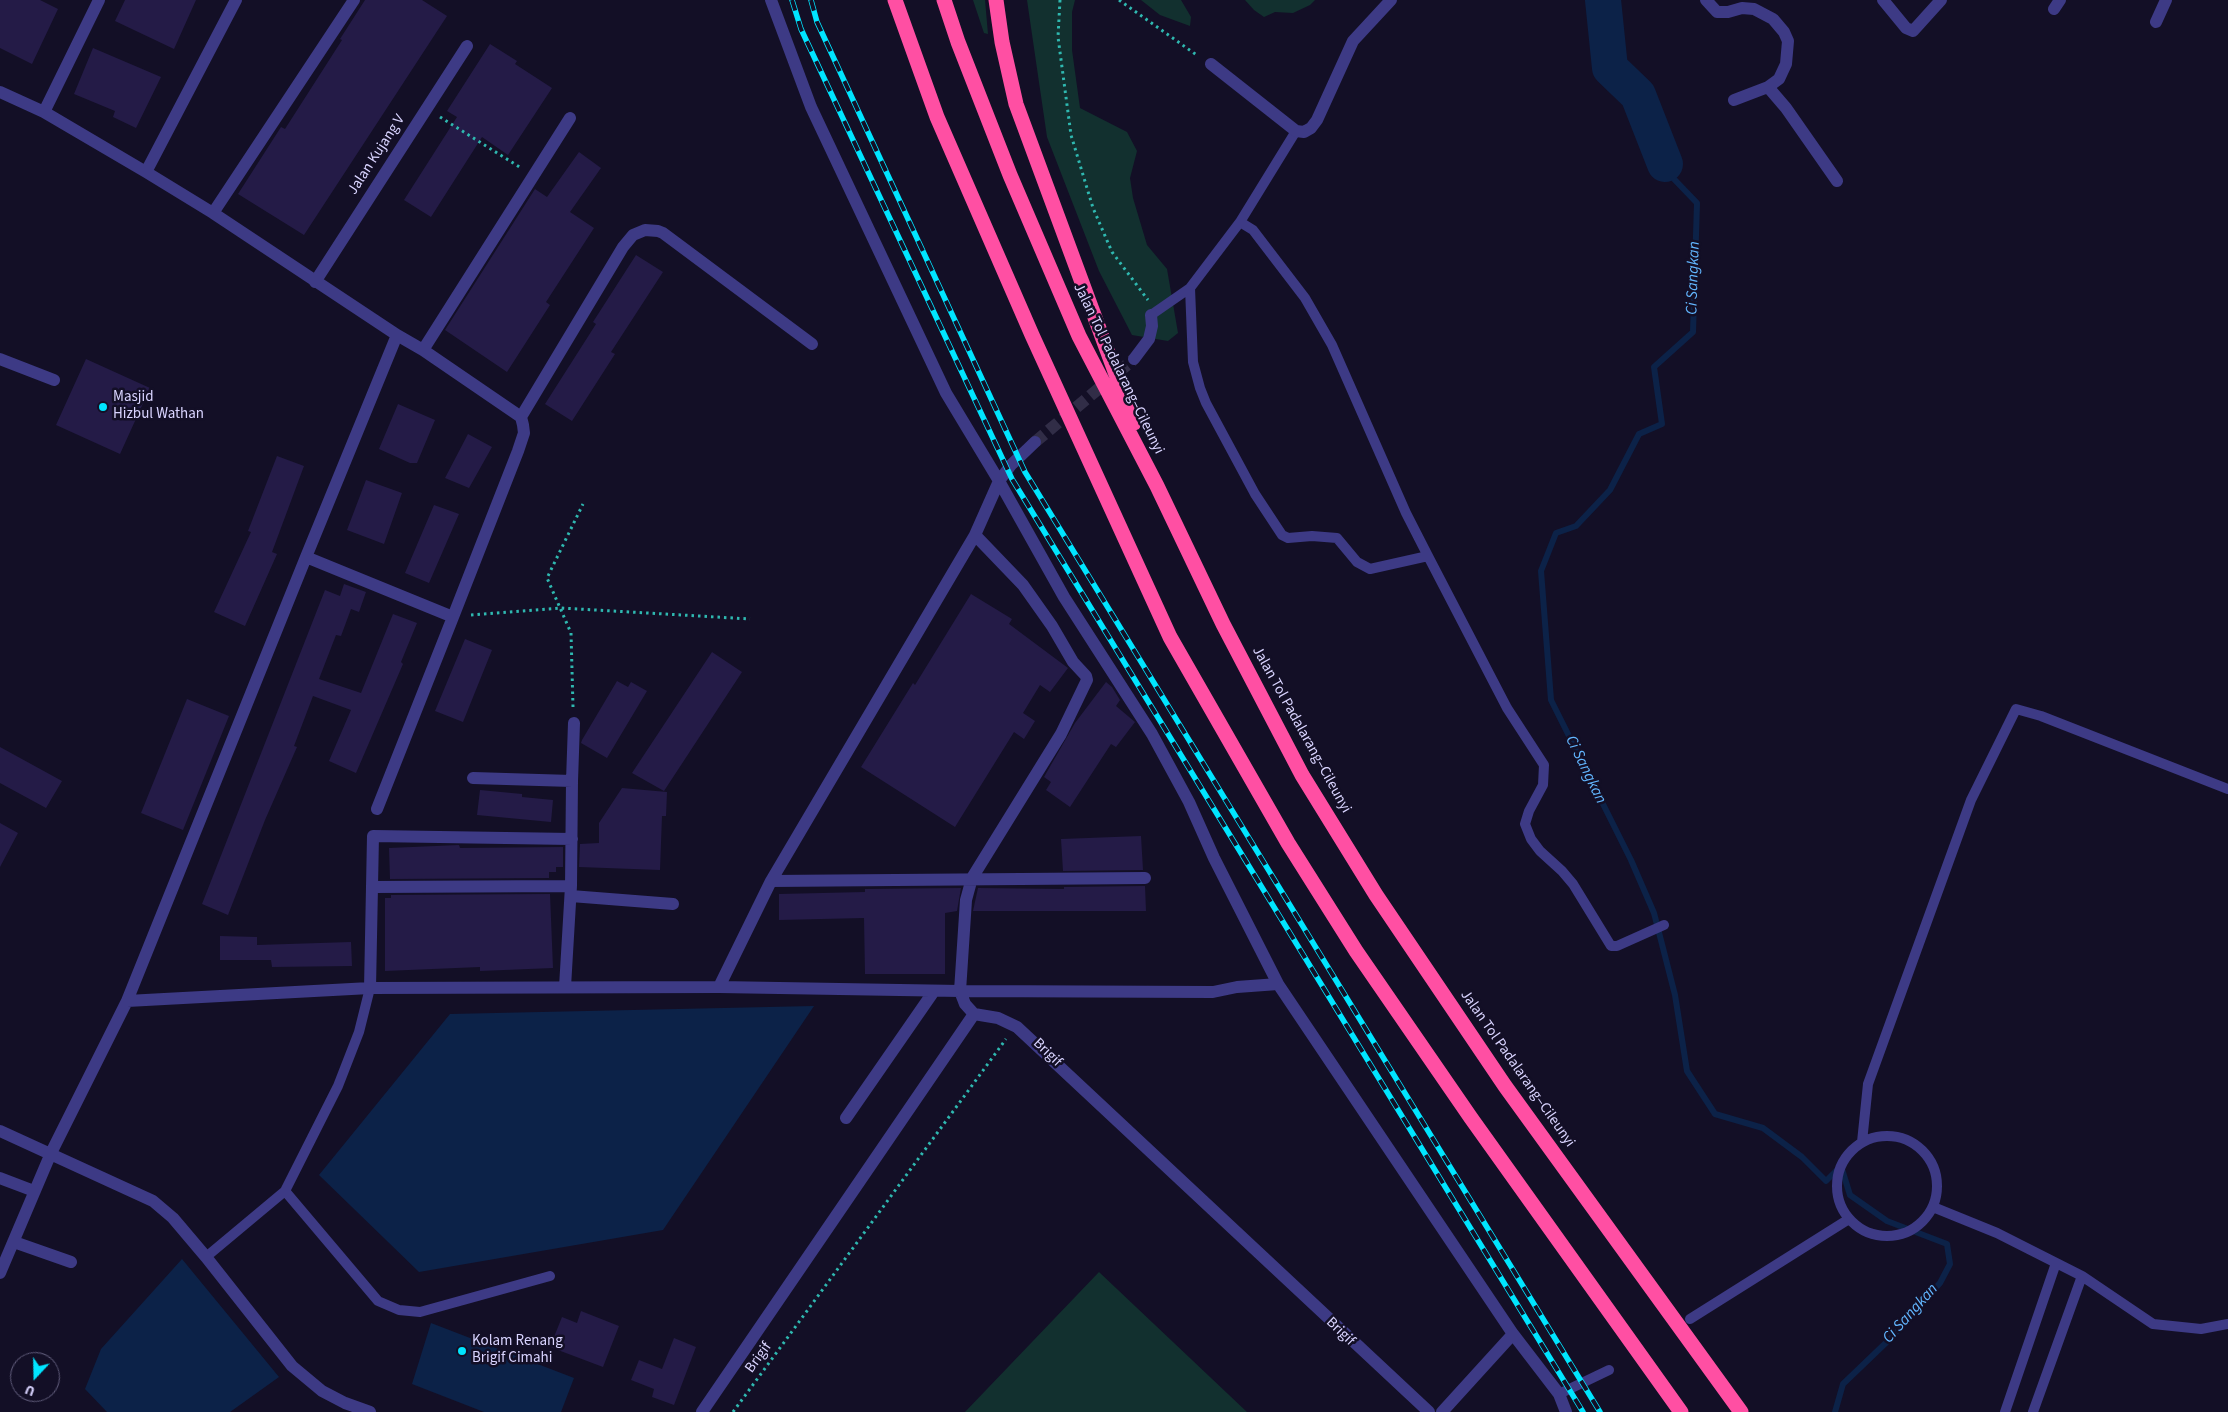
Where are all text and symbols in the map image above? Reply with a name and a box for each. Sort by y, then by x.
street label: Jalan Kujang V [344,112,410,198]
water label: Ci Sangkan [1683,241,1705,315]
street label: Jalan Tol Padalarang–Cileunyi [1069,281,1167,457]
place label: Masjid Hizbul Wathan [113,389,204,424]
marker: Masjid Hizbul Wathan [97,401,109,413]
street label: Jalan Tol Padalarang–Cileunyi [1248,643,1354,817]
water label: Ci Sangkan [1560,733,1610,807]
street label: Jalan Tol Padalarang–Cileunyi [1456,987,1578,1151]
street label: Brigif [1029,1035,1065,1071]
water label: Ci Sangkan [1879,1280,1943,1348]
street label: Brigif [1322,1314,1358,1350]
place label: Kolam Renang Brigif Cimahi [472,1333,563,1368]
street label: Brigif [742,1339,776,1377]
marker: Kolam Renang Brigif Cimahi [456,1345,468,1357]
north arrow [10,1352,60,1402]
text: U [22,1379,38,1401]

